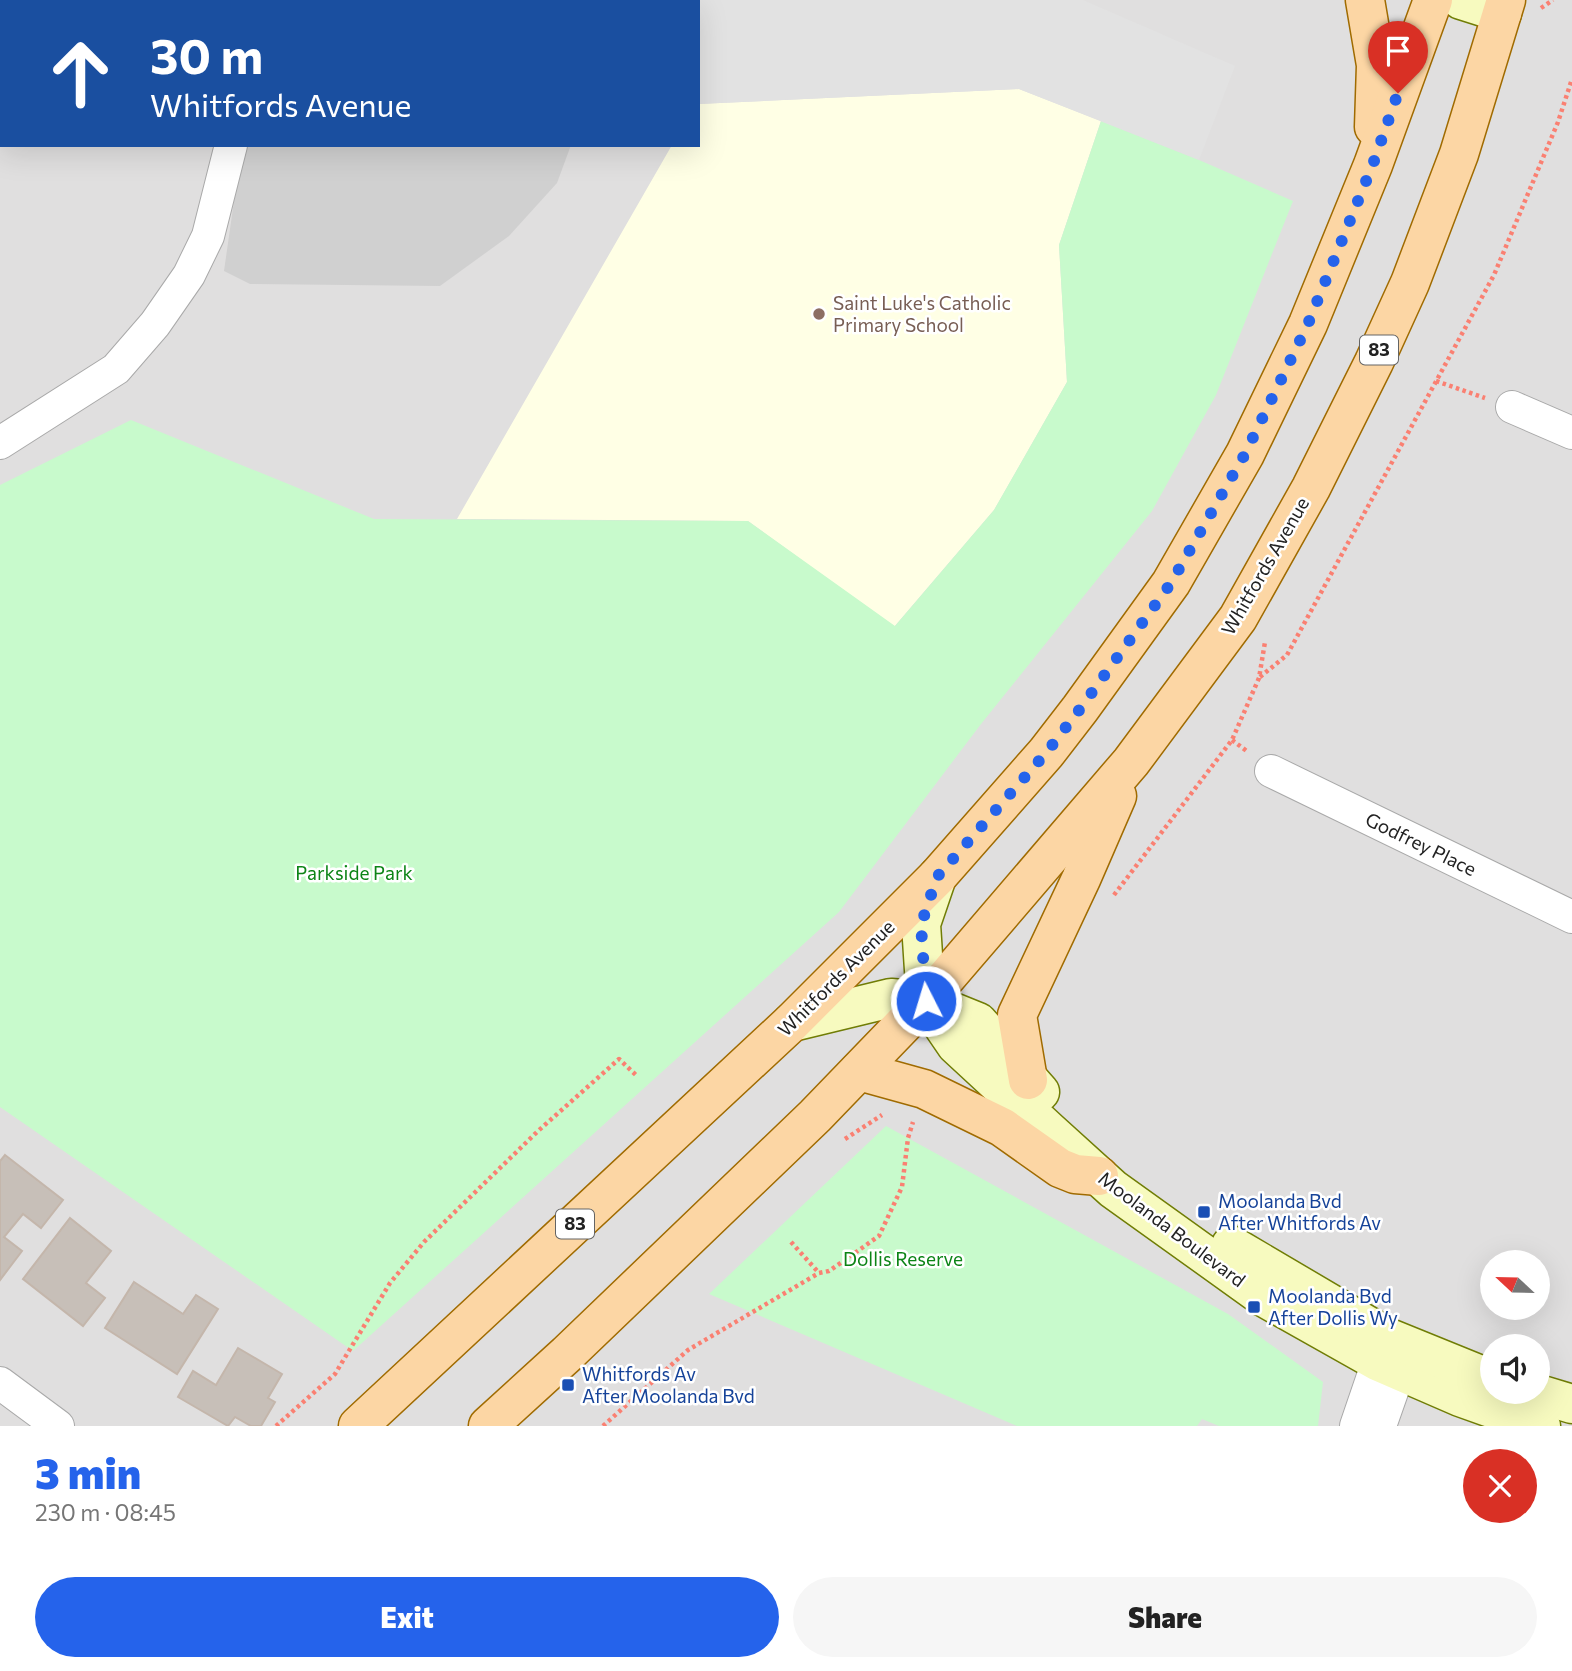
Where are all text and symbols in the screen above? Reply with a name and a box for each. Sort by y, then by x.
pin [1368,21,1428,93]
text: 30 m [150,24,263,84]
icon: ahead [35,28,126,119]
icon: arrive [1379,32,1417,70]
text: Whitfords Avenue [150,84,411,124]
place label: Saint Luke's Catholic Primary School [833,291,1011,336]
marker: Saint Luke's Catholic Primary School [811,306,827,322]
road number: 83 [1360,336,1398,364]
street label: Whitfords Avenue [1216,493,1313,639]
street label: Godfrey Place [1362,807,1480,880]
park label: Parkside Park [295,861,413,884]
street label: Whitfords Avenue [773,915,899,1041]
position arrow [889,964,963,1038]
street label: Moolanda Boulevard [1094,1166,1250,1291]
place label: Moolanda Bvd After Whitfords Av [1218,1189,1381,1234]
marker: Moolanda Bvd After Whitfords Av [1196,1204,1212,1220]
road number: 83 [556,1210,594,1238]
park label: Dollis Reserve [843,1247,963,1270]
north arrow [1480,1250,1550,1320]
map controls [1480,1250,1550,1404]
place label: Moolanda Bvd After Dollis Wy [1268,1284,1398,1329]
marker: Moolanda Bvd After Dollis Wy [1246,1299,1262,1315]
button: sound [1480,1334,1550,1404]
place label: Whitfords Av After Moolanda Bvd [582,1362,755,1407]
marker: Whitfords Av After Moolanda Bvd [560,1377,576,1393]
text: 3 min [35,1446,141,1498]
button: close [1463,1449,1537,1523]
text: 230 m · 08:45 [35,1498,176,1526]
button: Exit [35,1577,779,1657]
button: Share [793,1577,1537,1657]

